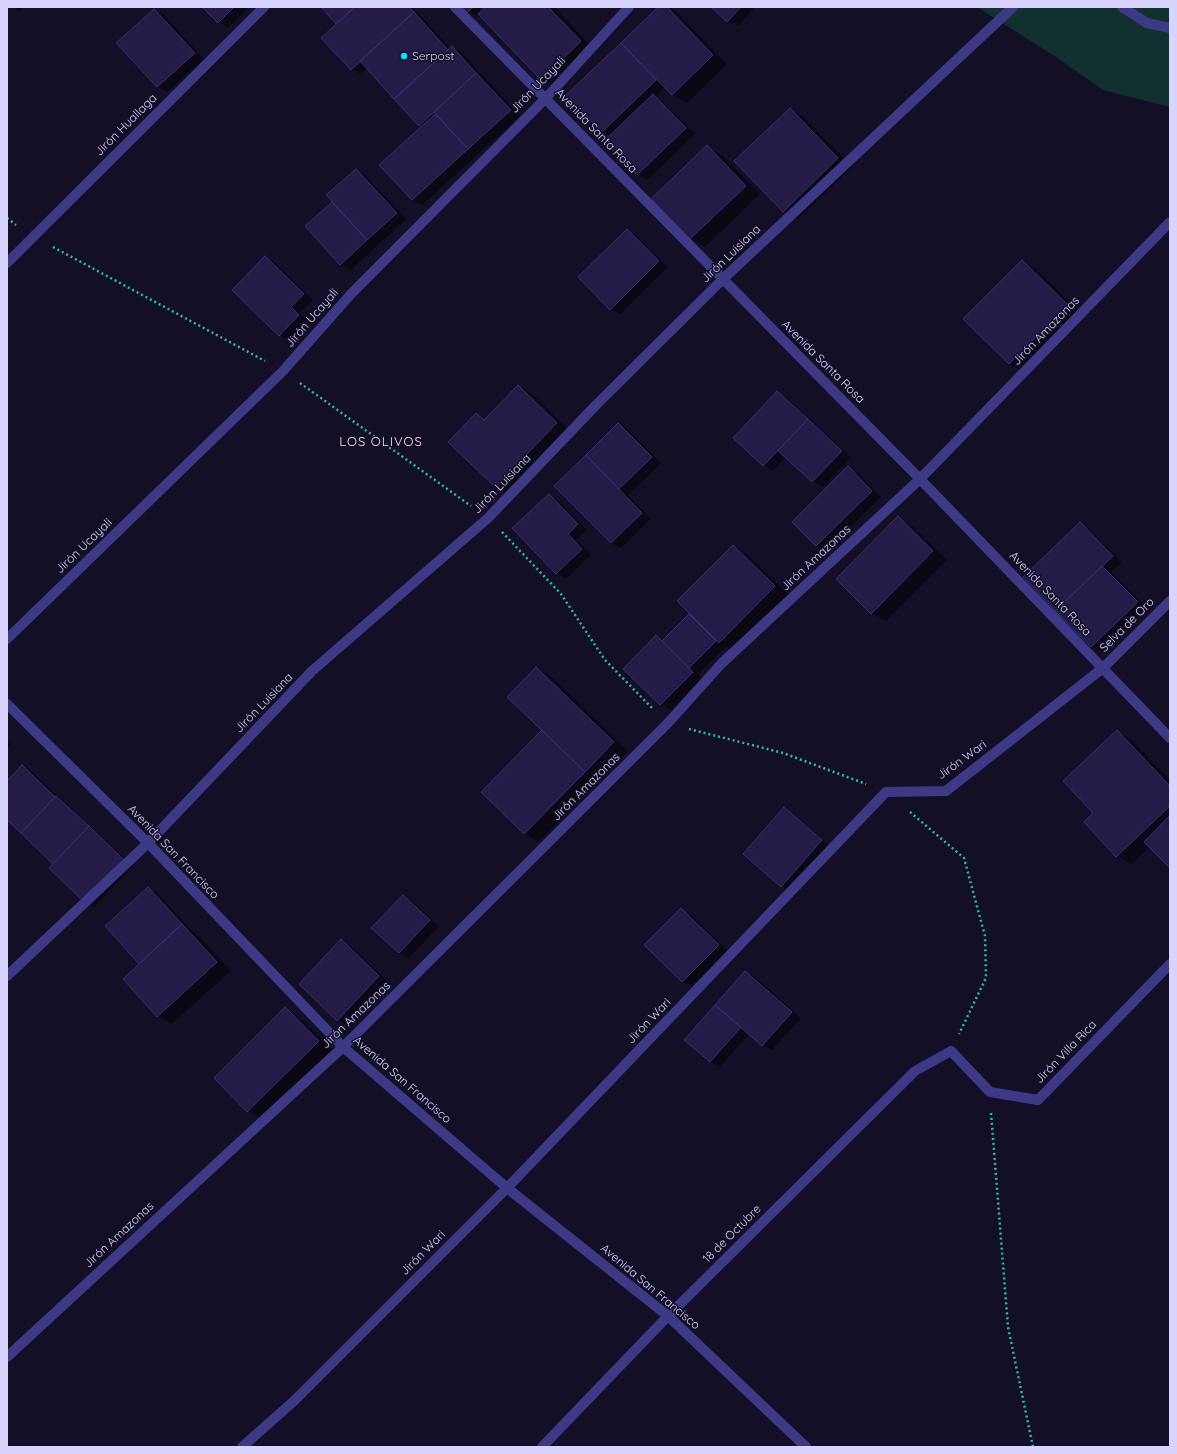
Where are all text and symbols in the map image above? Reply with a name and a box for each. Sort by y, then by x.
place label: Serpost [412,49,454,63]
marker: Serpost [399,51,409,61]
street label: Jirón Ucayali [507,54,569,116]
street label: Avenida Santa Rosa [552,86,640,176]
street label: Jirón Huallaga [92,91,160,159]
street label: Jirón Luisiana [698,222,764,286]
street label: Jirón Ucayali [283,286,341,350]
street label: Jirón Amazonas [1009,294,1083,368]
street label: Avenida Santa Rosa [778,317,868,407]
district label: LOS OLIVOS [339,434,423,450]
street label: Jirón Luisiana [470,451,534,517]
street label: Jirón Ucayali [53,515,115,577]
street label: Jirón Amazonas [778,522,854,594]
street label: Avenida Santa Rosa [1006,549,1094,639]
street label: Selva de Oro [1097,595,1157,655]
street label: Jirón Luisiana [232,670,296,736]
street label: Jirón Wari [935,737,989,783]
street label: Jirón Amazonas [549,750,623,824]
street label: Avenida San Francisco [124,802,222,902]
street label: Jirón Amazonas [319,978,393,1052]
street label: Jirón Wari [624,995,674,1047]
street label: Jirón Villa Rica [1032,1017,1100,1087]
street label: Avenida San Francisco [350,1033,454,1127]
street label: Jirón Amazonas [81,1199,157,1271]
street label: 18 de Octubre [700,1202,764,1266]
street label: Jirón Wari [398,1228,448,1278]
street label: Avenida San Francisco [597,1241,703,1333]

